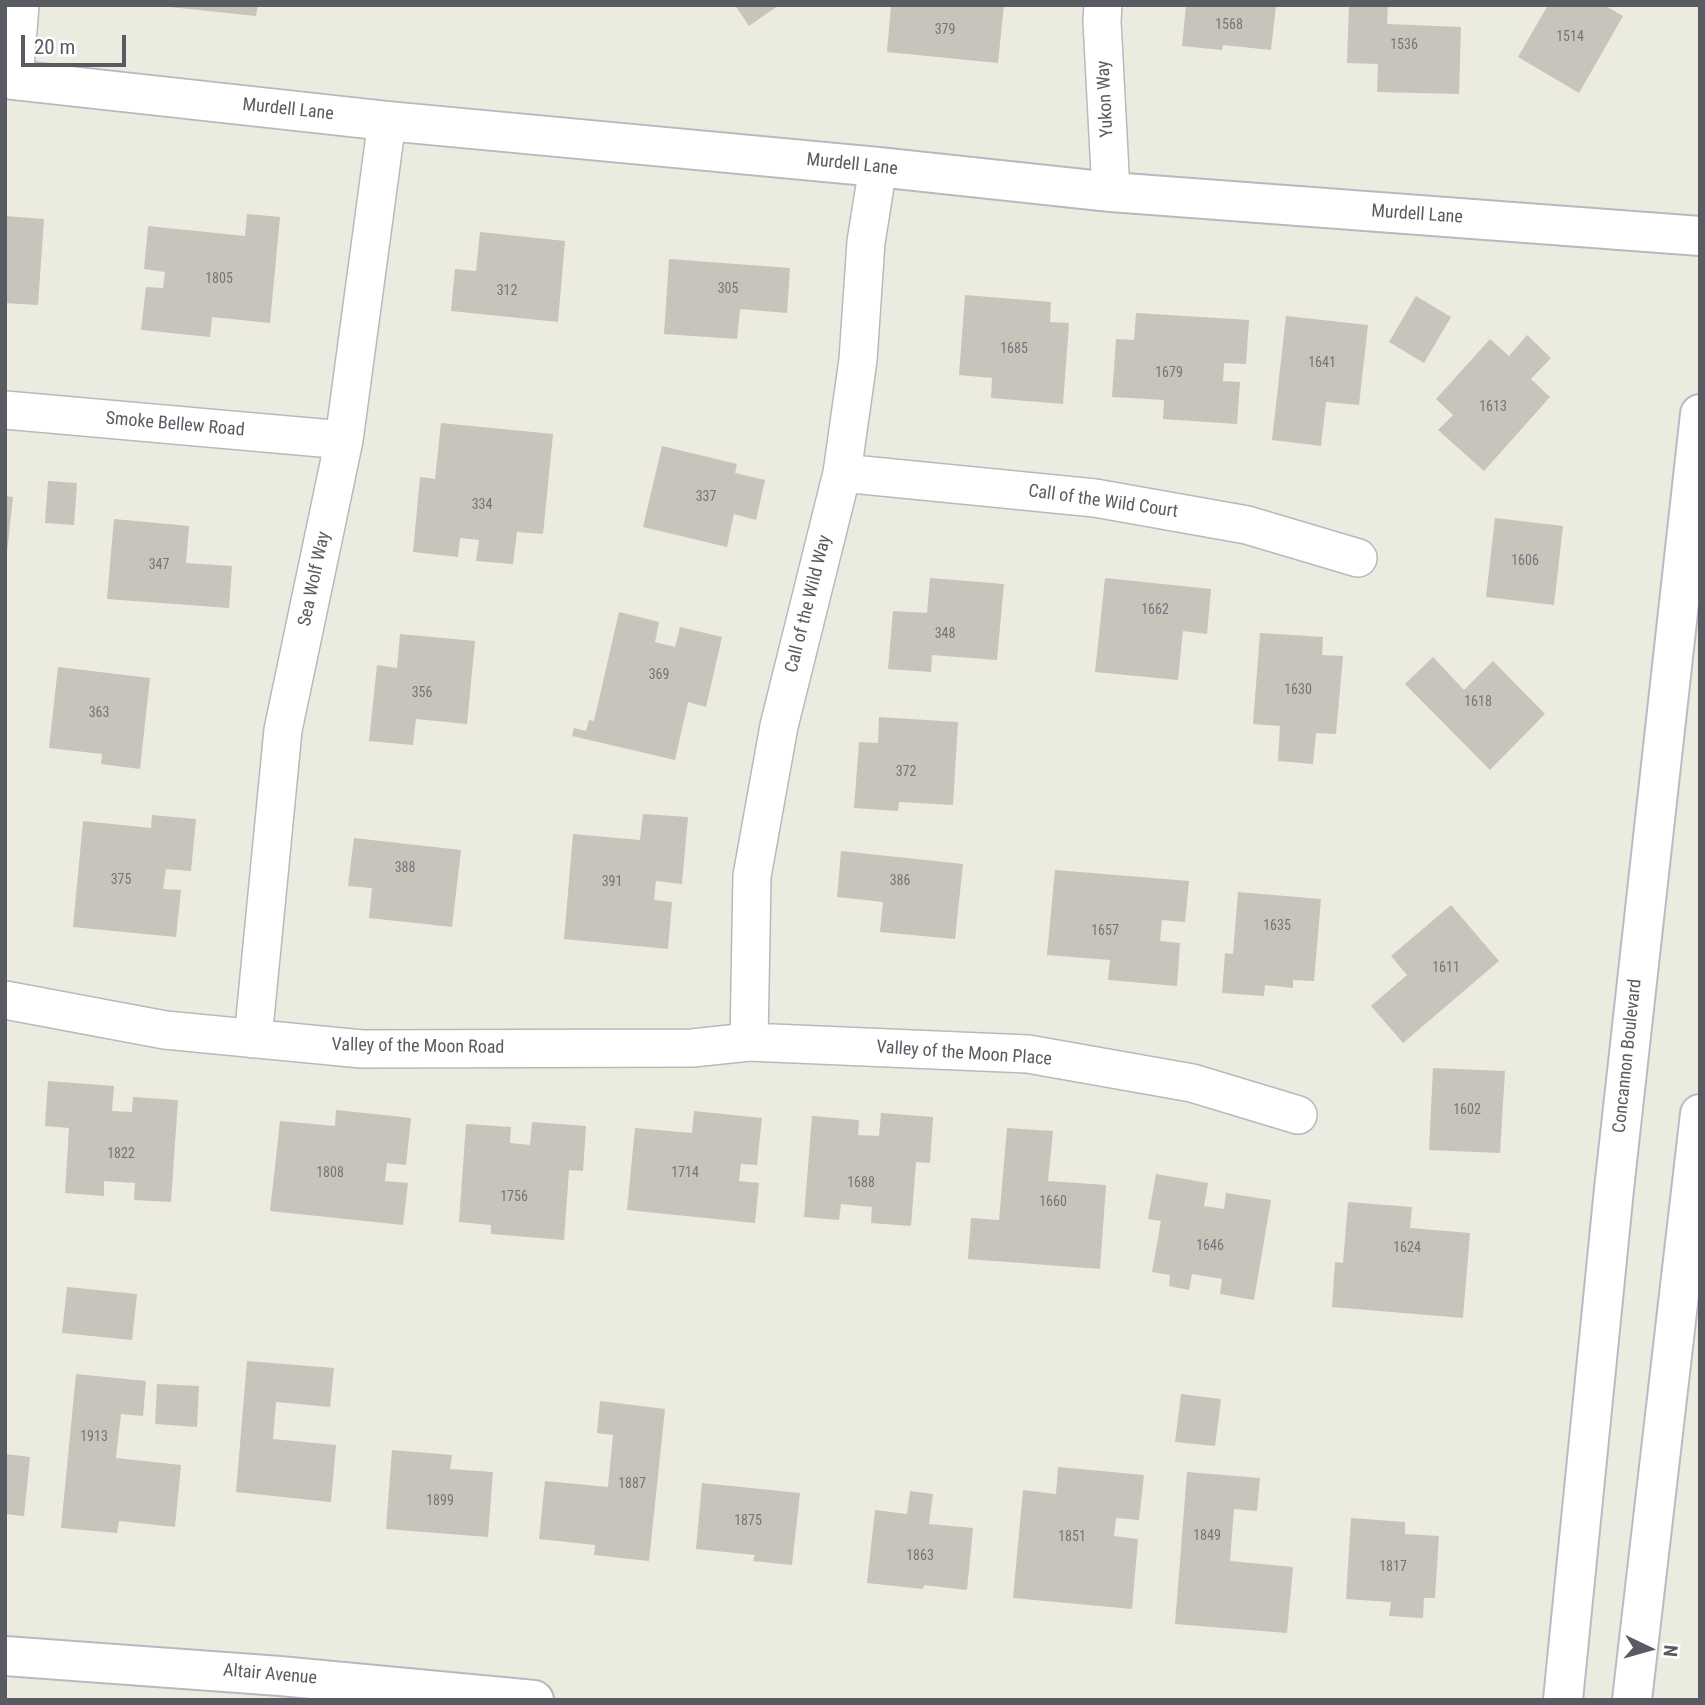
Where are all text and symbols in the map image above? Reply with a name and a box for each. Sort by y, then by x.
house number: 1568 [1215,17,1243,33]
scale bar [24,21,130,65]
house number: 379 [935,22,955,38]
house number: 1514 [1556,29,1584,45]
text: 20 m [34,35,75,59]
house number: 1536 [1390,37,1418,53]
street label: Yukon Way [1093,60,1119,138]
street label: Murdell Lane [241,94,335,126]
street label: Murdell Lane [805,149,899,181]
street label: Murdell Lane [1371,201,1463,229]
house number: 1805 [205,271,233,287]
house number: 305 [718,281,738,297]
house number: 312 [497,283,517,299]
house number: 1685 [1000,341,1028,357]
house number: 1641 [1308,355,1336,371]
house number: 1679 [1155,365,1183,381]
house number: 1613 [1479,399,1507,415]
street label: Smoke Bellew Road [105,408,245,442]
street label: Call of the Wild Court [1027,481,1179,523]
house number: 337 [696,489,716,505]
house number: 334 [472,497,492,513]
street label: Sea Wolf Way [294,530,336,628]
street label: Call of the Wild Way [781,533,837,675]
house number: 1606 [1511,553,1539,569]
house number: 347 [149,557,169,573]
house number: 1662 [1141,602,1169,618]
house number: 348 [935,626,955,642]
house number: 369 [649,667,669,683]
house number: 1630 [1284,682,1312,698]
house number: 356 [412,685,432,701]
house number: 1618 [1464,694,1492,710]
house number: 363 [89,705,109,721]
house number: 372 [896,764,916,780]
house number: 388 [395,860,415,876]
house number: 375 [111,872,131,888]
house number: 386 [890,873,910,889]
house number: 391 [602,874,622,890]
house number: 1635 [1263,918,1291,934]
house number: 1657 [1091,923,1119,939]
house number: 1611 [1432,960,1460,976]
street label: Concannon Boulevard [1609,978,1647,1134]
street label: Valley of the Moon Road [332,1035,504,1059]
street label: Valley of the Moon Place [875,1037,1053,1071]
house number: 1602 [1453,1102,1481,1118]
house number: 1822 [107,1146,135,1162]
house number: 1808 [316,1165,344,1181]
house number: 1714 [671,1165,699,1181]
house number: 1688 [847,1175,875,1191]
house number: 1756 [500,1189,528,1205]
house number: 1660 [1039,1194,1067,1210]
house number: 1646 [1196,1238,1224,1254]
house number: 1624 [1393,1240,1421,1256]
house number: 1913 [80,1429,108,1445]
house number: 1887 [618,1476,646,1492]
house number: 1899 [426,1493,454,1509]
house number: 1875 [734,1513,762,1529]
house number: 1849 [1193,1528,1221,1544]
house number: 1851 [1058,1529,1086,1545]
house number: 1863 [906,1548,934,1564]
house number: 1817 [1379,1559,1407,1575]
north arrow [1614,1614,1684,1684]
text: N [1658,1644,1682,1658]
street label: Altair Avenue [222,1660,318,1690]

